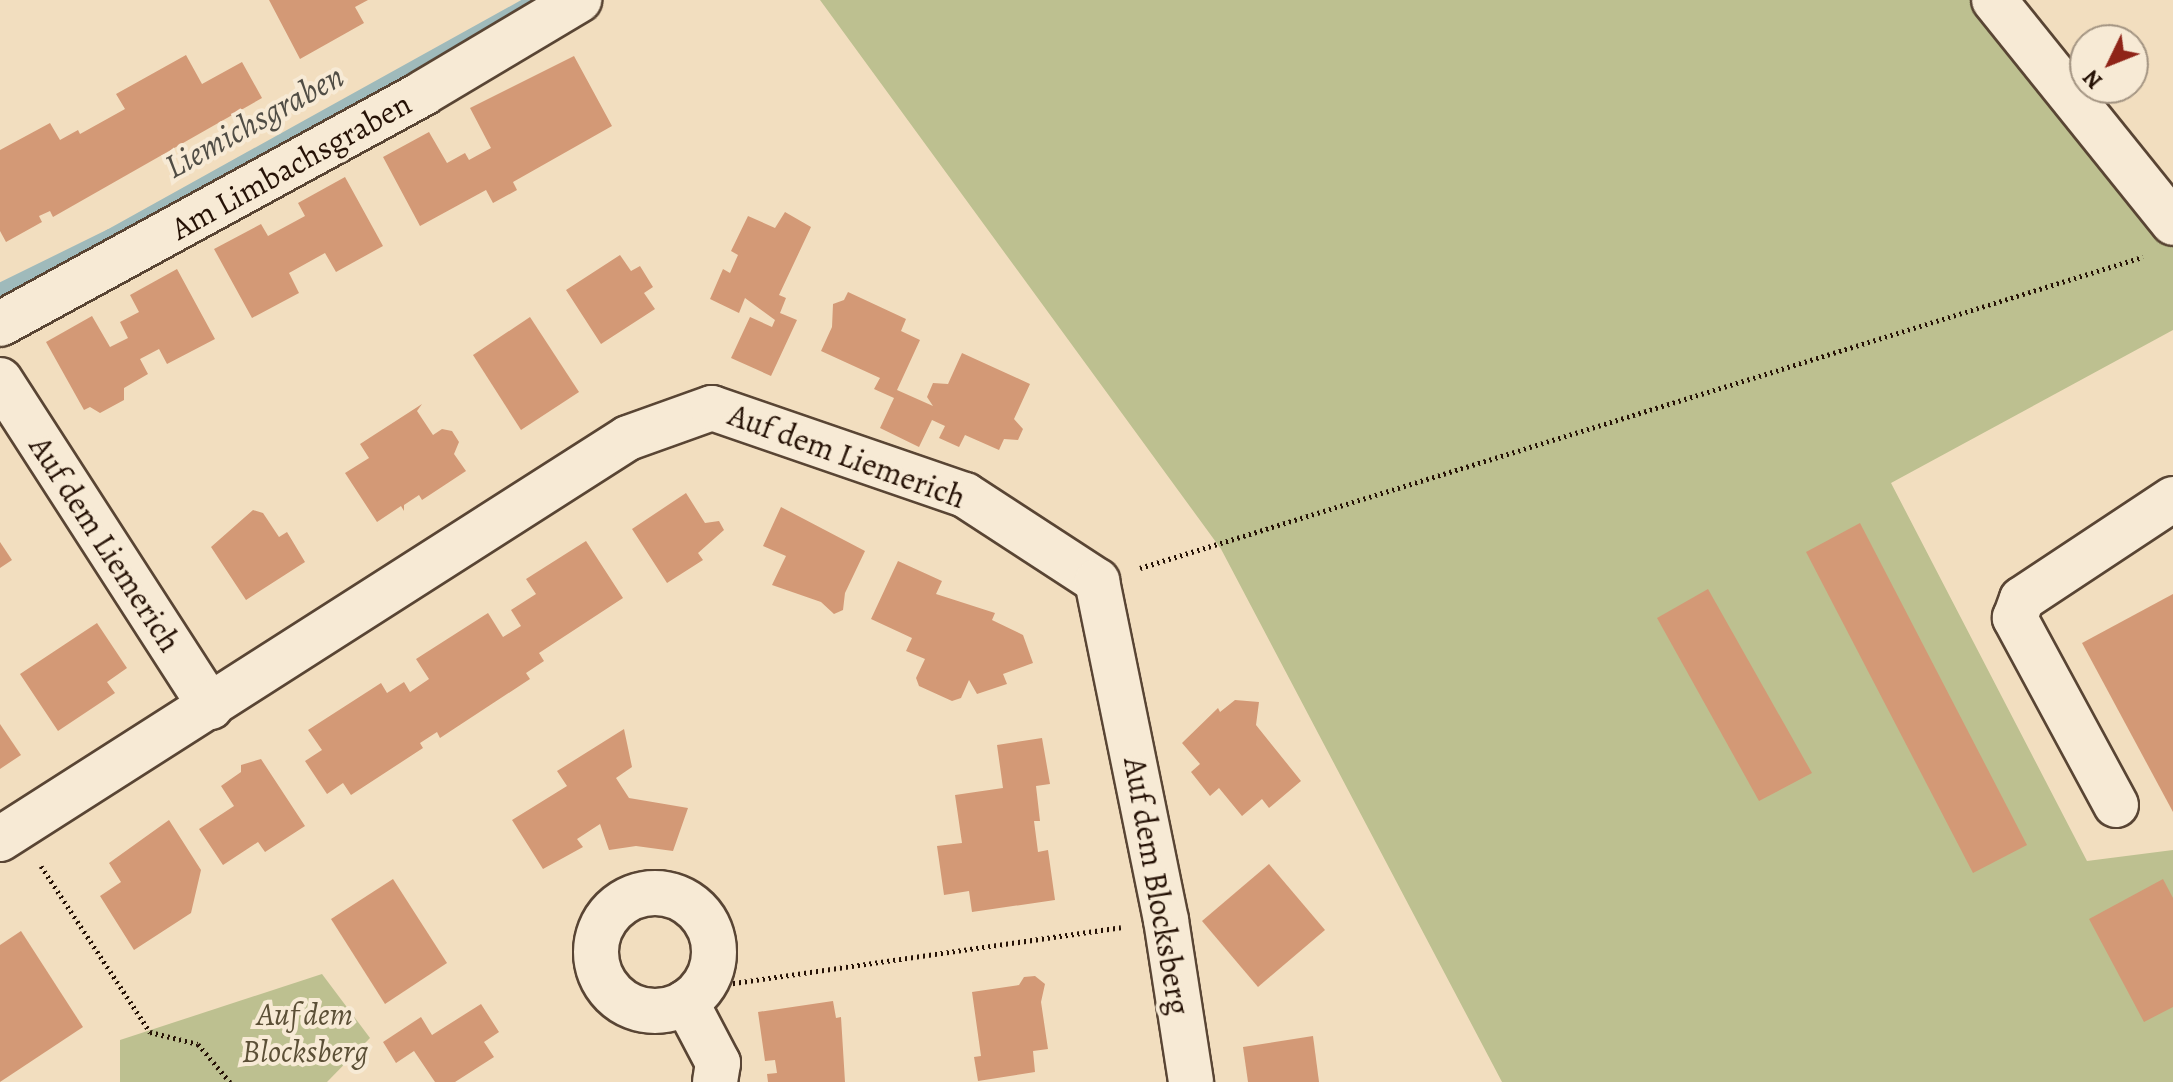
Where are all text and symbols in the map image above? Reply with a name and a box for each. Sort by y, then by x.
north arrow [2069,24,2149,104]
water label: Liemichsgraben [157,55,351,187]
text: N [2076,63,2109,95]
street label: Am Limbachsgraben [164,84,418,248]
street label: Auf dem Liemerich [723,395,971,517]
street label: Auf dem Liemerich [21,429,189,659]
street label: Auf dem Blocksberg [1115,754,1199,1018]
park label: Auf dem Blocksberg [242,996,368,1071]

